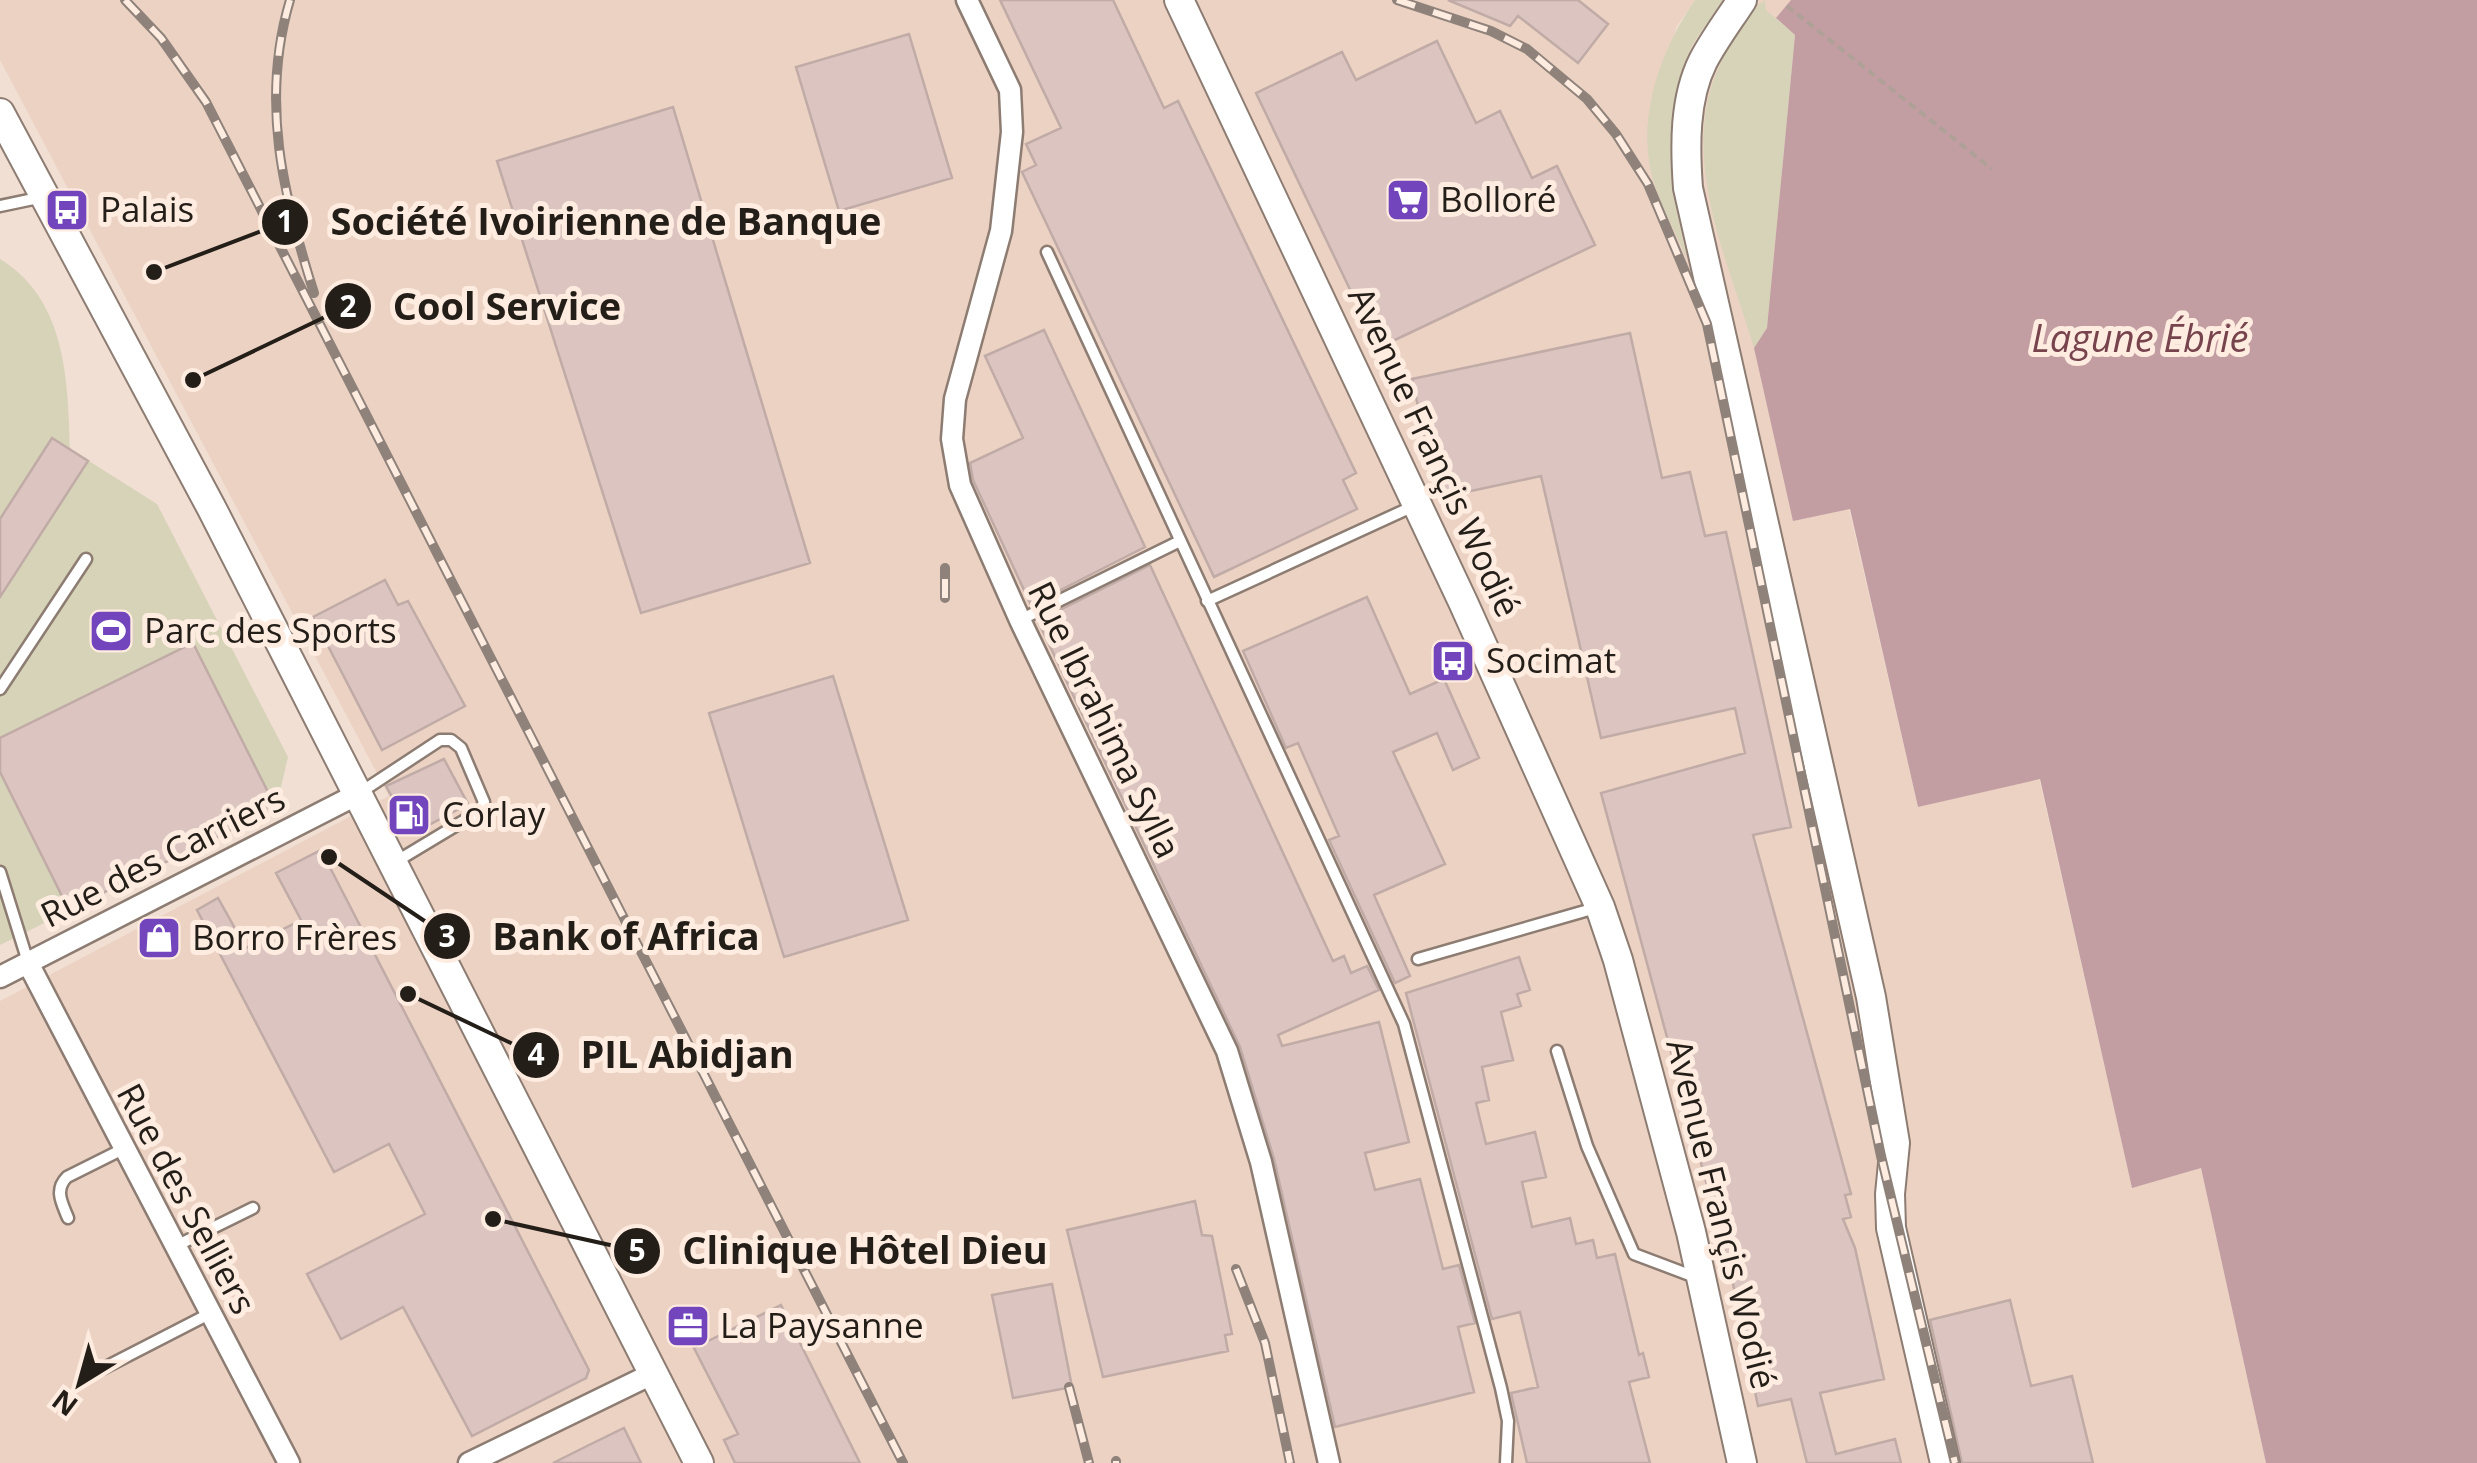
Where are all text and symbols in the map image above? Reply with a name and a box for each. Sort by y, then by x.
place label: Bolloré [1440,175,1556,222]
supermarket icon: Bolloré [1385,177,1431,223]
place label: Palais [100,185,194,232]
bus stop icon: Palais [44,187,90,233]
callout: Société Ivoirienne de Banque [260,188,901,256]
text: Société Ivoirienne de Banque [330,194,882,246]
text: 1 [276,200,294,241]
callout: Cool Service [323,272,641,340]
text: Cool Service [393,279,621,331]
street label: Avenue Françis Wodié [1338,279,1532,624]
text: 2 [339,285,357,326]
water label: Lagune Ébrié [2031,311,2249,363]
street label: Rue Ibrahima Sylla [1018,573,1193,865]
place label: Parc des Sports [144,606,397,653]
sports icon: Parc des Sports [88,608,134,654]
place label: Socimat [1486,636,1616,683]
bus stop icon: Socimat [1430,638,1476,684]
street label: Rue des Carriers [32,774,292,937]
place label: Corlay [442,790,546,837]
fuel station icon: Corlay [386,792,432,838]
callout: Bank of Africa [422,902,780,970]
text: Bank of Africa [492,909,760,961]
place label: Borro Frères [192,913,397,960]
shop icon: Borro Frères [136,915,182,961]
text: 3 [438,915,456,956]
callout: PIL Abidjan [511,1021,814,1089]
text: PIL Abidjan [580,1027,794,1079]
text: 4 [527,1033,545,1074]
street label: Avenue Françis Wodié [1656,1034,1789,1393]
street label: Rue des Selliers [107,1075,268,1322]
callout: Clinique Hôtel Dieu [612,1217,1068,1285]
text: Clinique Hôtel Dieu [682,1223,1048,1275]
text: 5 [628,1229,646,1270]
place label: La Paysanne [720,1301,924,1348]
office icon: La Paysanne [665,1303,711,1349]
north arrow [30,1333,130,1433]
text: N [44,1382,85,1426]

